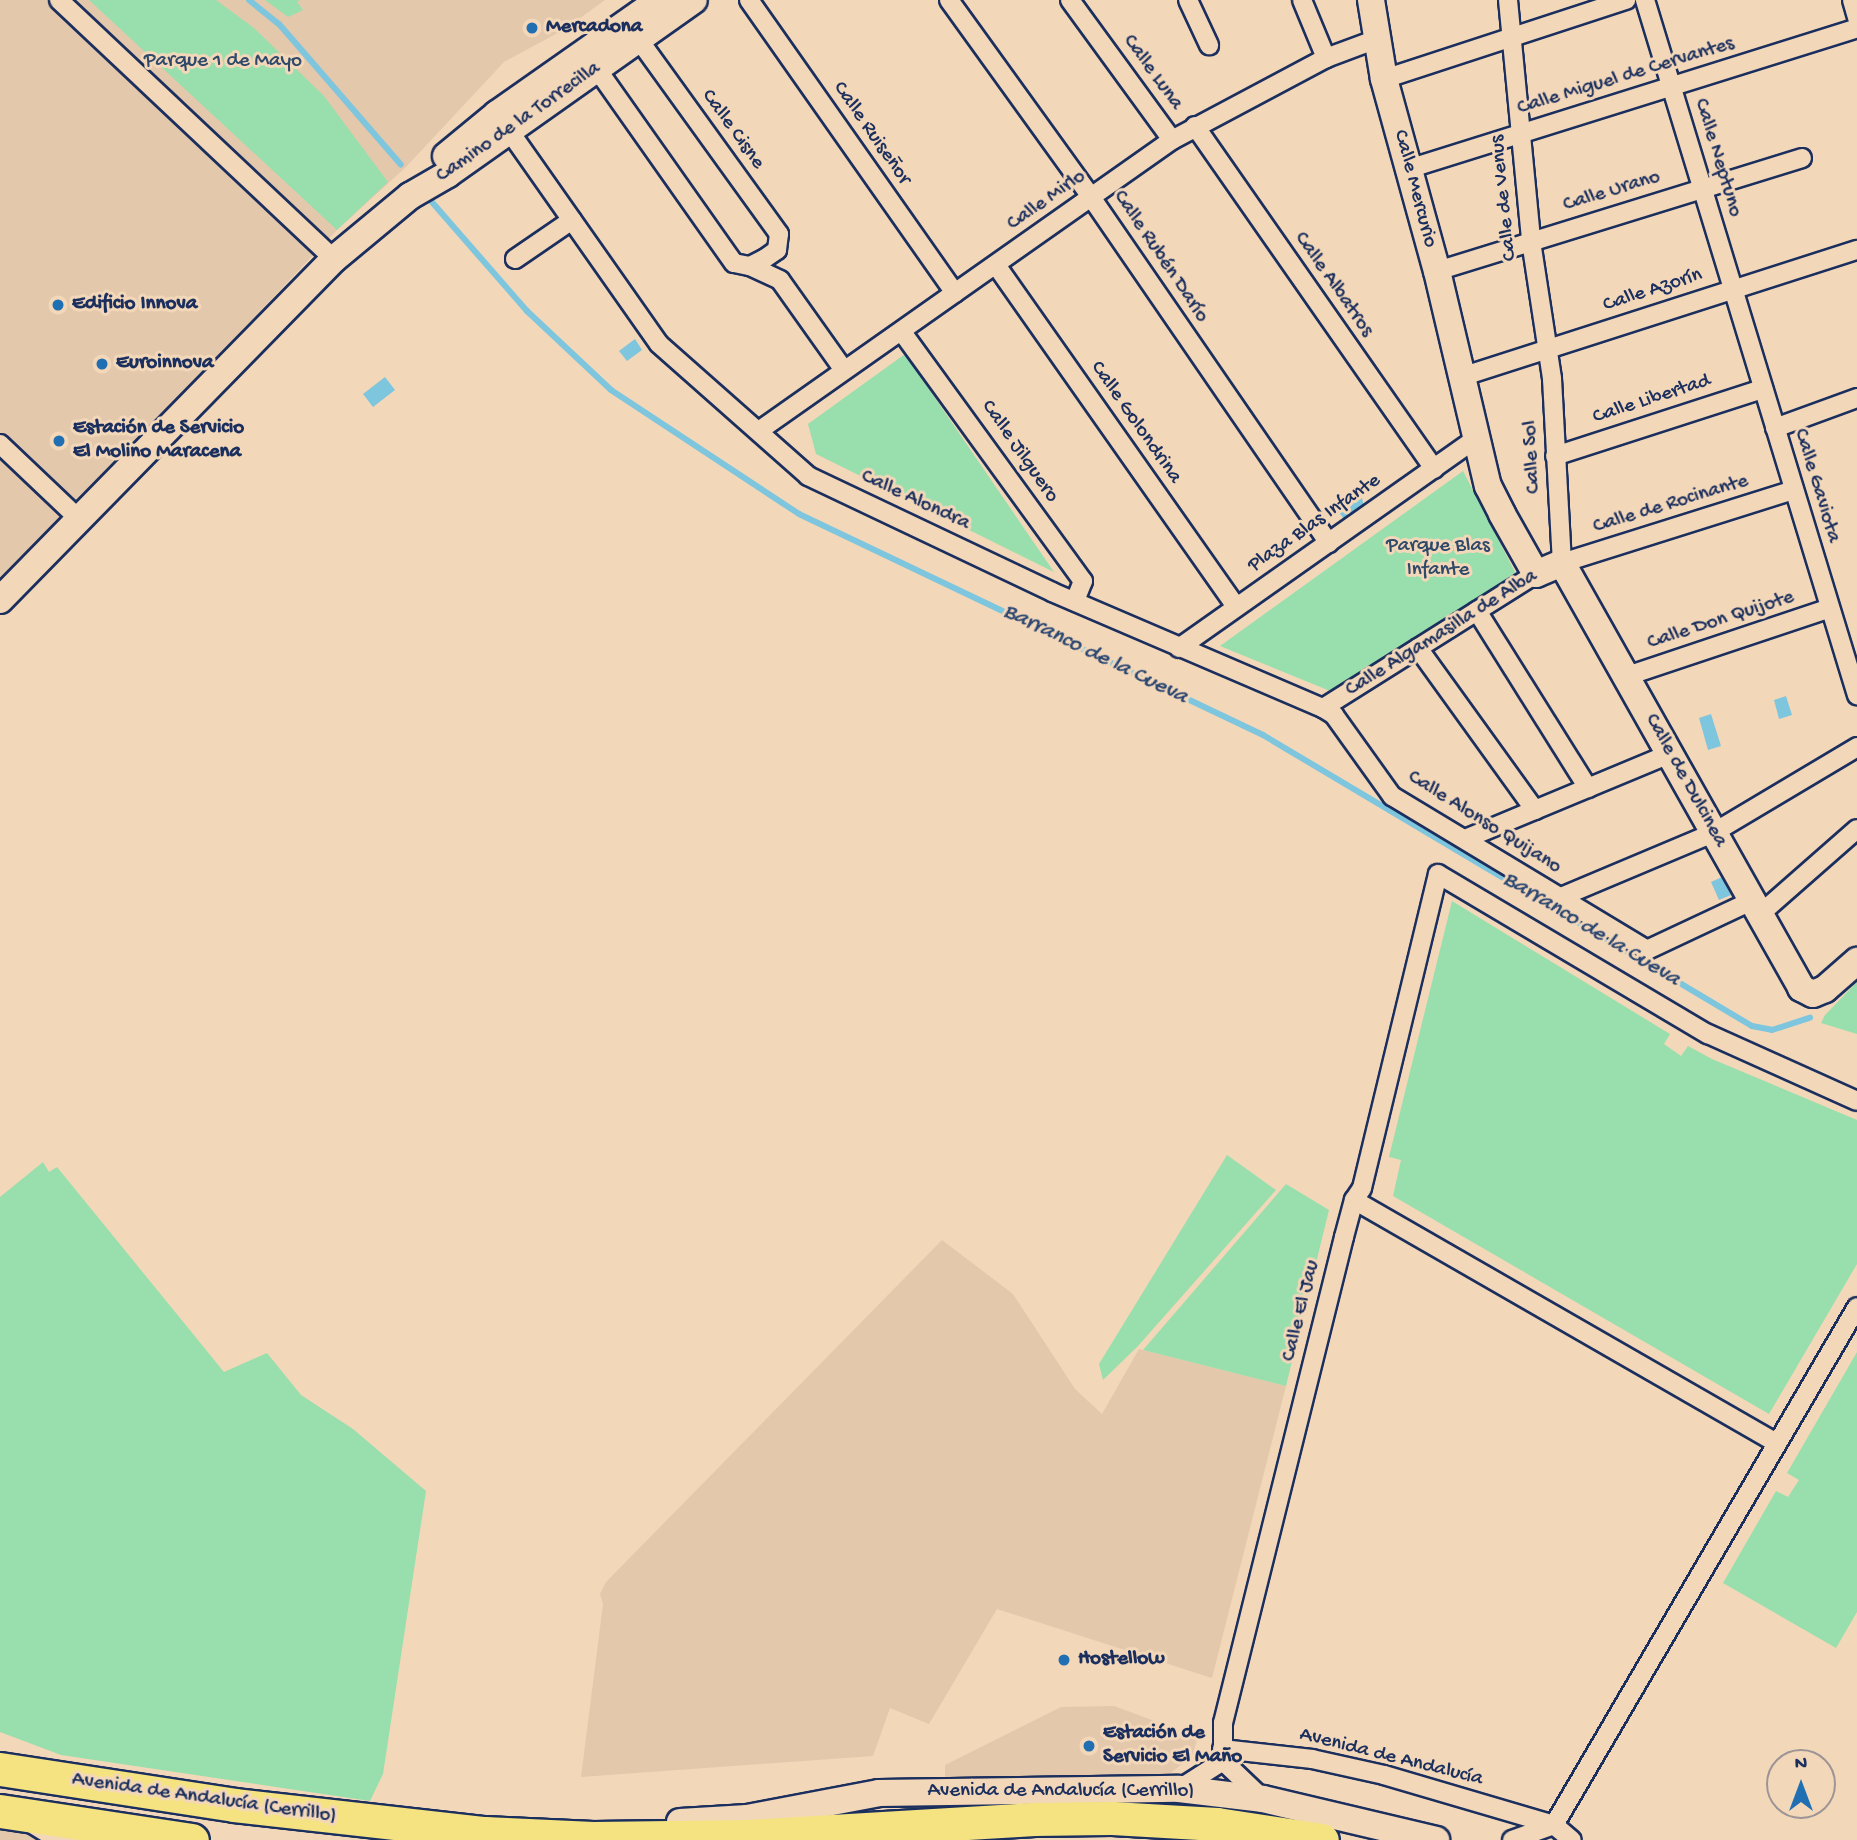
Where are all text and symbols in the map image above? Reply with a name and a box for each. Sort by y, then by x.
place label: Mercadona [546,15,642,41]
marker: Mercadona [524,20,540,36]
street label: Calle Luna [1116,30,1188,116]
street label: Calle Miguel de Cervantes [1515,32,1737,122]
park label: Parque 1 de Mayo [144,49,302,75]
street label: Camino de la Torrecilla [432,57,606,189]
street label: Calle Ruiseñor [826,77,916,191]
street label: Calle Cisne [695,85,769,175]
street label: Calle Neptuno [1687,96,1747,220]
street label: Calle Mercurio [1386,127,1442,251]
street label: Calle de Venus [1486,134,1524,262]
street label: Calle Mirlo [1003,165,1091,237]
street label: Calle Urano [1560,165,1664,219]
street label: Calle Rubén Darío [1106,186,1214,328]
street label: Calle Albatros [1288,228,1378,342]
street label: Calle Azorín [1600,263,1706,319]
place label: Edificio Innova [72,292,197,318]
marker: Edificio Innova [50,297,66,313]
place label: Euroinnova [116,351,214,377]
marker: Euroinnova [94,356,110,372]
street label: Calle Golondrina [1083,357,1187,489]
street label: Calle Libertad [1590,369,1714,431]
street label: Calle Jilguero [974,396,1064,508]
place label: Estación de Servicio El Molino Maracena [73,416,244,466]
street label: Calle Sol [1518,420,1548,494]
street label: Calle Gaviota [1787,426,1845,546]
marker: Estación de Servicio El Molino Maracena [51,433,67,449]
street label: Calle Alondra [856,465,974,537]
street label: Plaza Blas Infante [1244,469,1386,579]
street label: Calle de Rocinante [1590,469,1752,541]
park label: Parque Blas Infante [1386,534,1490,584]
street label: Calle Algamasilla de Alba [1341,565,1543,703]
street label: Calle Don Quijote [1645,585,1797,657]
water label: Barranco de la Cueva [998,598,1192,712]
street label: Calle de Dulcinea [1638,710,1732,852]
street label: Calle Alonso Quijano [1402,765,1566,881]
water label: Barranco de la Cueva [1497,866,1685,994]
street label: Calle El Jau [1277,1258,1327,1364]
place label: Hostellow [1078,1647,1164,1673]
marker: Hostellow [1056,1652,1072,1668]
place label: Estación de Servicio El Maño [1103,1721,1242,1771]
street label: Avenida de Andalucía [1297,1723,1485,1793]
marker: Estación de Servicio El Maño [1081,1738,1097,1754]
north arrow [1766,1749,1836,1819]
text: N [1795,1753,1807,1776]
street label: Avenida de Andalucía (Cerrillo) [70,1768,338,1830]
street label: Avenida de Andalucía (Cerrillo) [928,1779,1194,1805]

